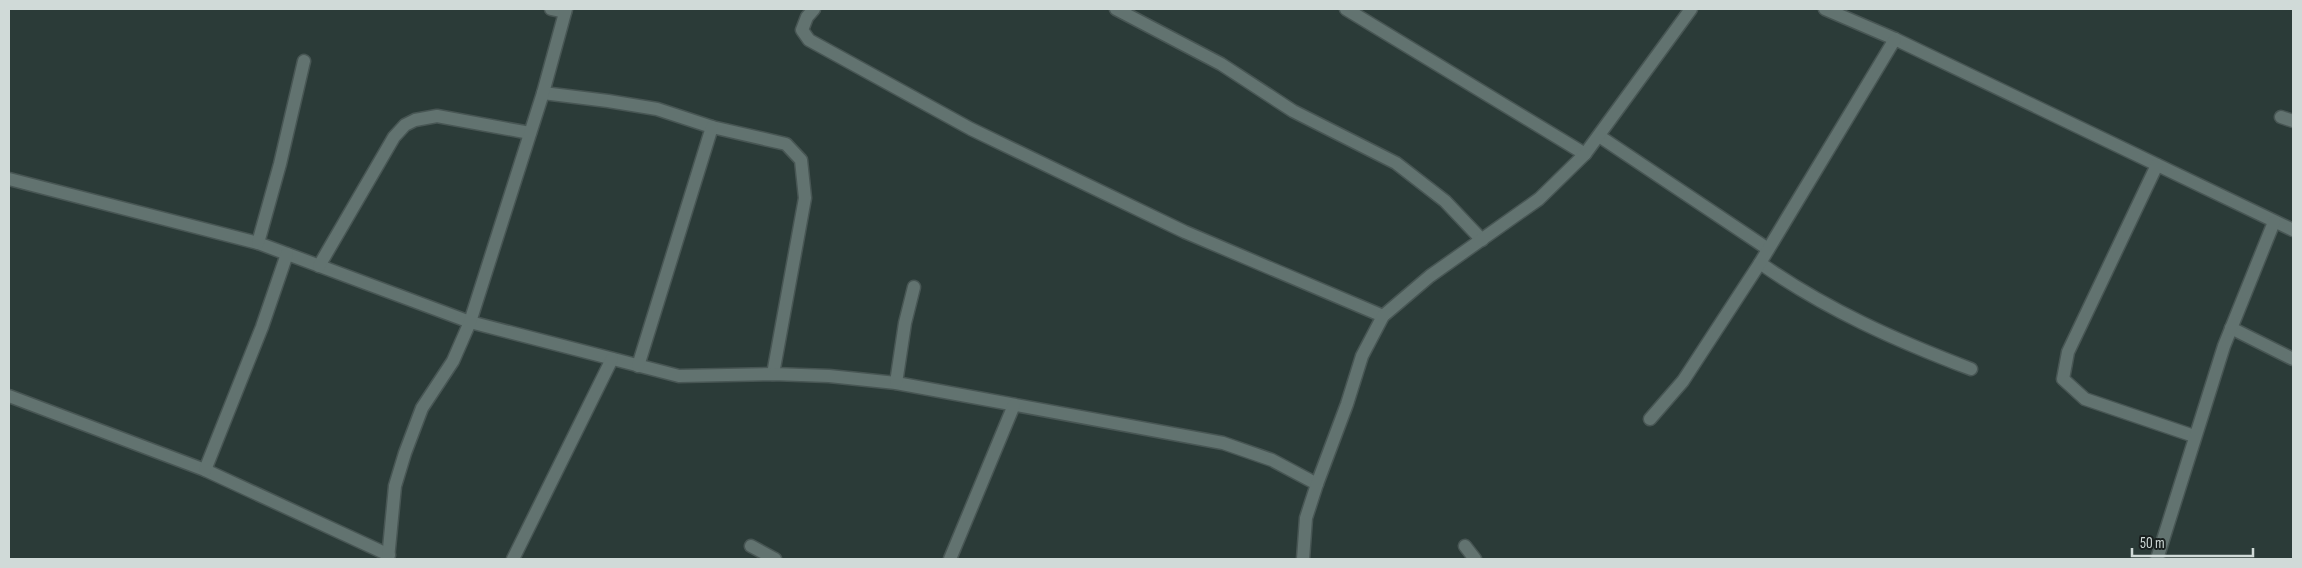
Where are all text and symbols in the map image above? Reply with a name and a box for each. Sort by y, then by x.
scale bar [2132,526,2253,558]
text: 50 m [2140,534,2165,553]

